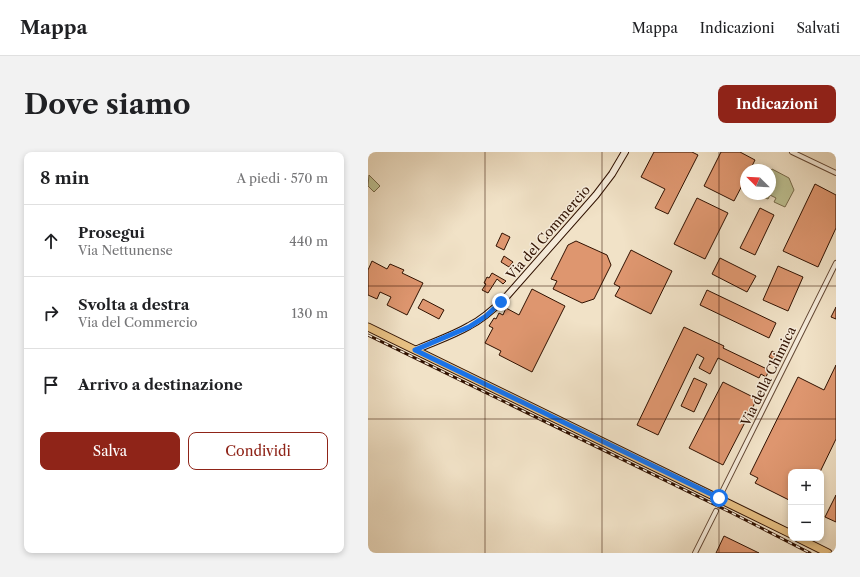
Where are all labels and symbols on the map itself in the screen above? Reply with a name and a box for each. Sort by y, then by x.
north arrow [740,164,776,200]
street label: Via del Commercio [502,182,593,283]
route end [492,293,510,311]
street label: Via della Chimica [737,324,799,429]
route start [710,489,728,507]

